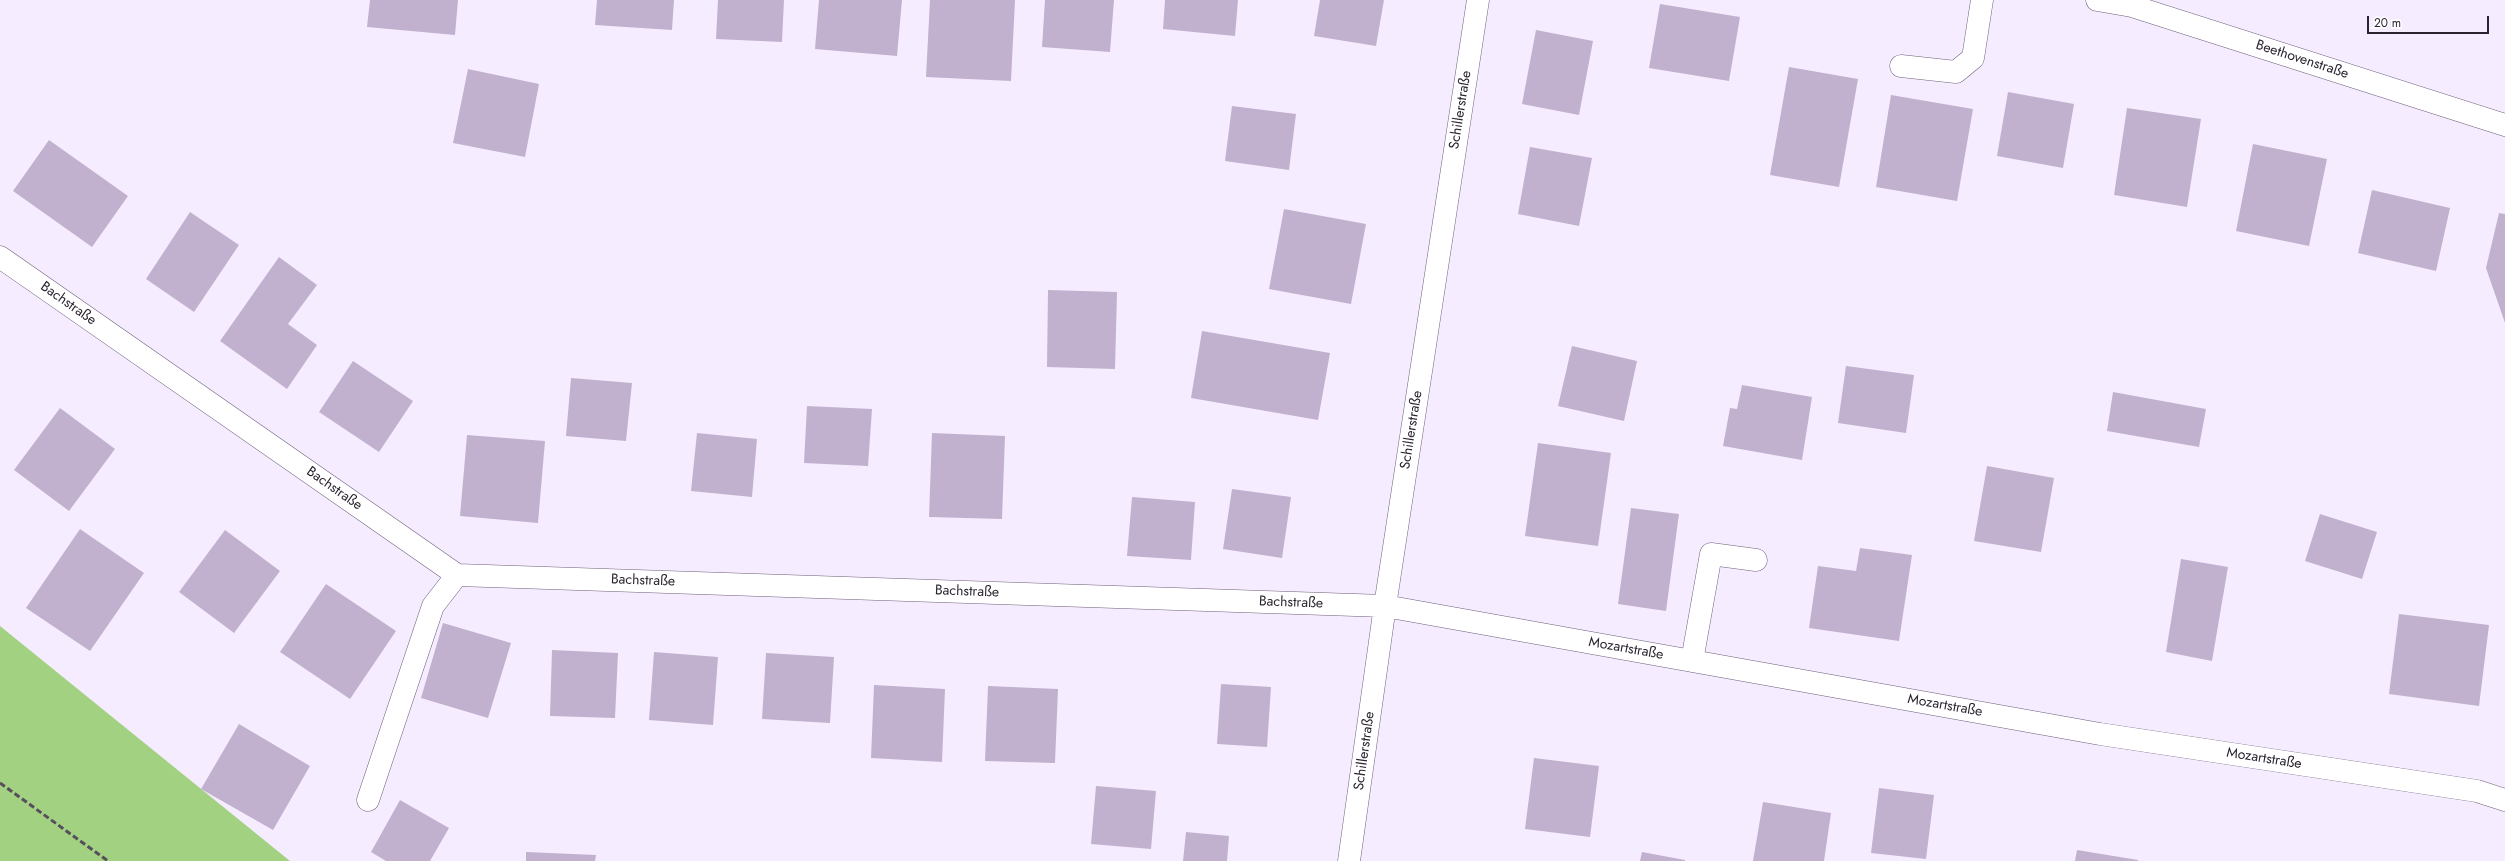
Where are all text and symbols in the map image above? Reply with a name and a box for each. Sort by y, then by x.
scale bar [2369,8,2491,34]
text: 20 m [2374,14,2401,32]
street label: Beethovenstraße [2253,37,2351,83]
street label: Schillerstraße [1446,69,1476,151]
street label: Bachstraße [37,279,99,329]
street label: Schillerstraße [1397,389,1427,471]
street label: Bachstraße [303,464,365,514]
street label: Bachstraße [611,571,675,591]
street label: Bachstraße [935,582,999,602]
street label: Bachstraße [1259,593,1323,613]
street label: Mozartstraße [1587,634,1665,664]
street label: Mozartstraße [1906,691,1984,721]
street label: Schillerstraße [1351,710,1379,792]
street label: Mozartstraße [2225,745,2303,773]

